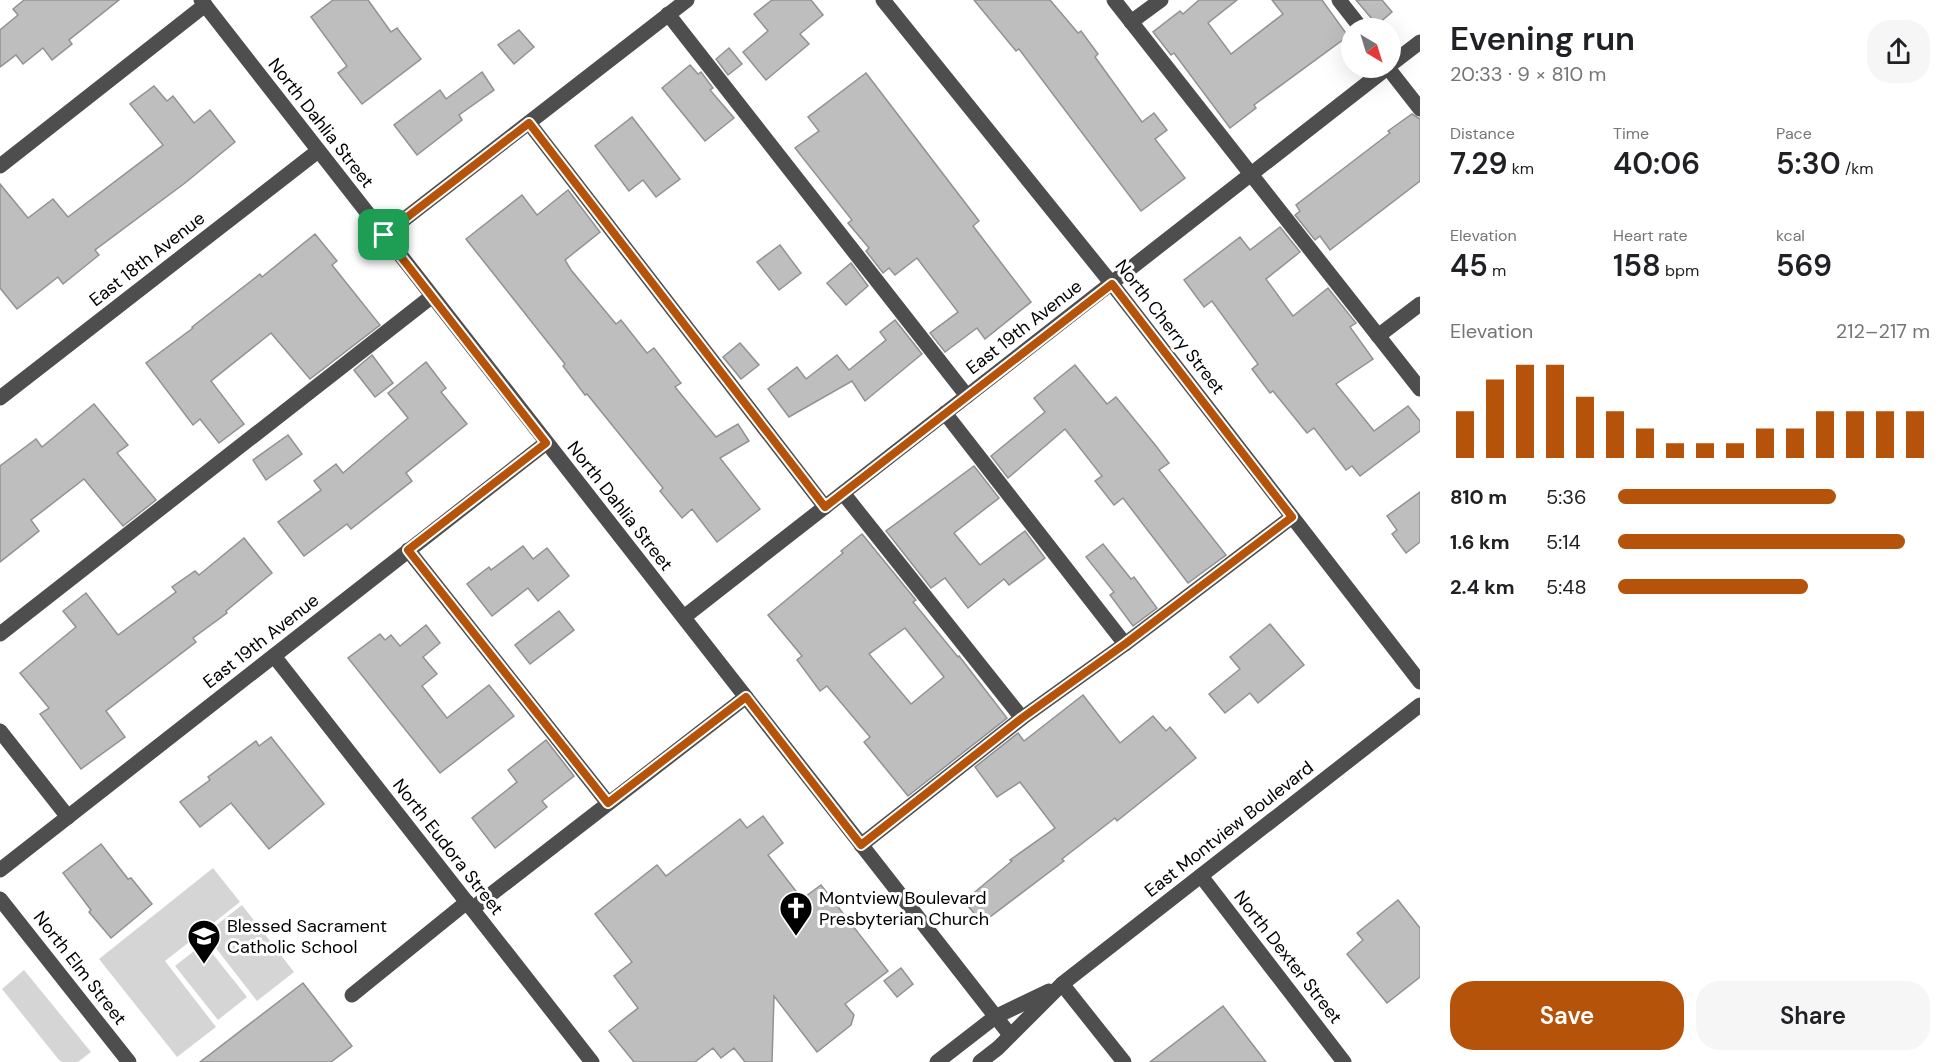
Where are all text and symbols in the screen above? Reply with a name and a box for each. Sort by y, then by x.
text: Evening run [1450,17,1635,60]
north arrow [1341,18,1401,78]
map controls [1341,18,1401,78]
button: share [1867,20,1930,83]
street label: North Dahlia Street [263,53,379,193]
text: 20:33 · 9 × 810 m [1450,61,1606,87]
text: Distance [1450,123,1515,144]
text: Time [1613,123,1649,144]
text: Pace [1776,123,1812,144]
text: 7.29 [1450,144,1507,183]
text: 40:06 [1613,144,1700,183]
text: 5:30 [1776,144,1841,183]
text: km [1507,158,1534,179]
text: /km [1841,158,1873,179]
street label: East 18th Avenue [84,206,210,312]
pin [358,209,409,260]
icon: arrive [367,218,400,251]
text: Elevation [1450,225,1517,246]
text: Heart rate [1613,225,1688,246]
text: kcal [1776,225,1805,246]
text: 45 [1450,246,1488,285]
text: 158 [1613,246,1661,285]
text: 569 [1776,246,1832,285]
street label: North Cherry Street [1110,255,1230,399]
text: m [1488,260,1506,281]
text: bpm [1661,260,1699,281]
street label: East 19th Avenue [961,274,1087,380]
text: Elevation [1450,318,1533,344]
text: 212–217 m [1836,318,1930,344]
street label: North Dahlia Street [562,436,678,576]
text: 810 m [1450,484,1507,510]
text: 5:36 [1546,484,1587,510]
text: 1.6 km [1450,529,1509,555]
text: 5:14 [1546,529,1581,555]
text: 2.4 km [1450,574,1515,600]
text: 5:48 [1546,574,1587,600]
street label: East 19th Avenue [198,588,324,694]
street label: East Montview Boulevard [1140,756,1318,902]
street label: North Eudora Street [387,774,509,920]
place label: Montview Boulevard Presbyterian Church [819,886,989,931]
street label: North Dexter Street [1228,886,1348,1028]
church icon: Montview Boulevard Presbyterian Church [778,890,814,937]
street label: North Elm Street [28,906,132,1030]
place label: Blessed Sacrament Catholic School [227,914,387,959]
school or university icon: Blessed Sacrament Catholic School [186,918,222,965]
button: Save [1450,981,1684,1050]
button: Share [1696,981,1930,1050]

